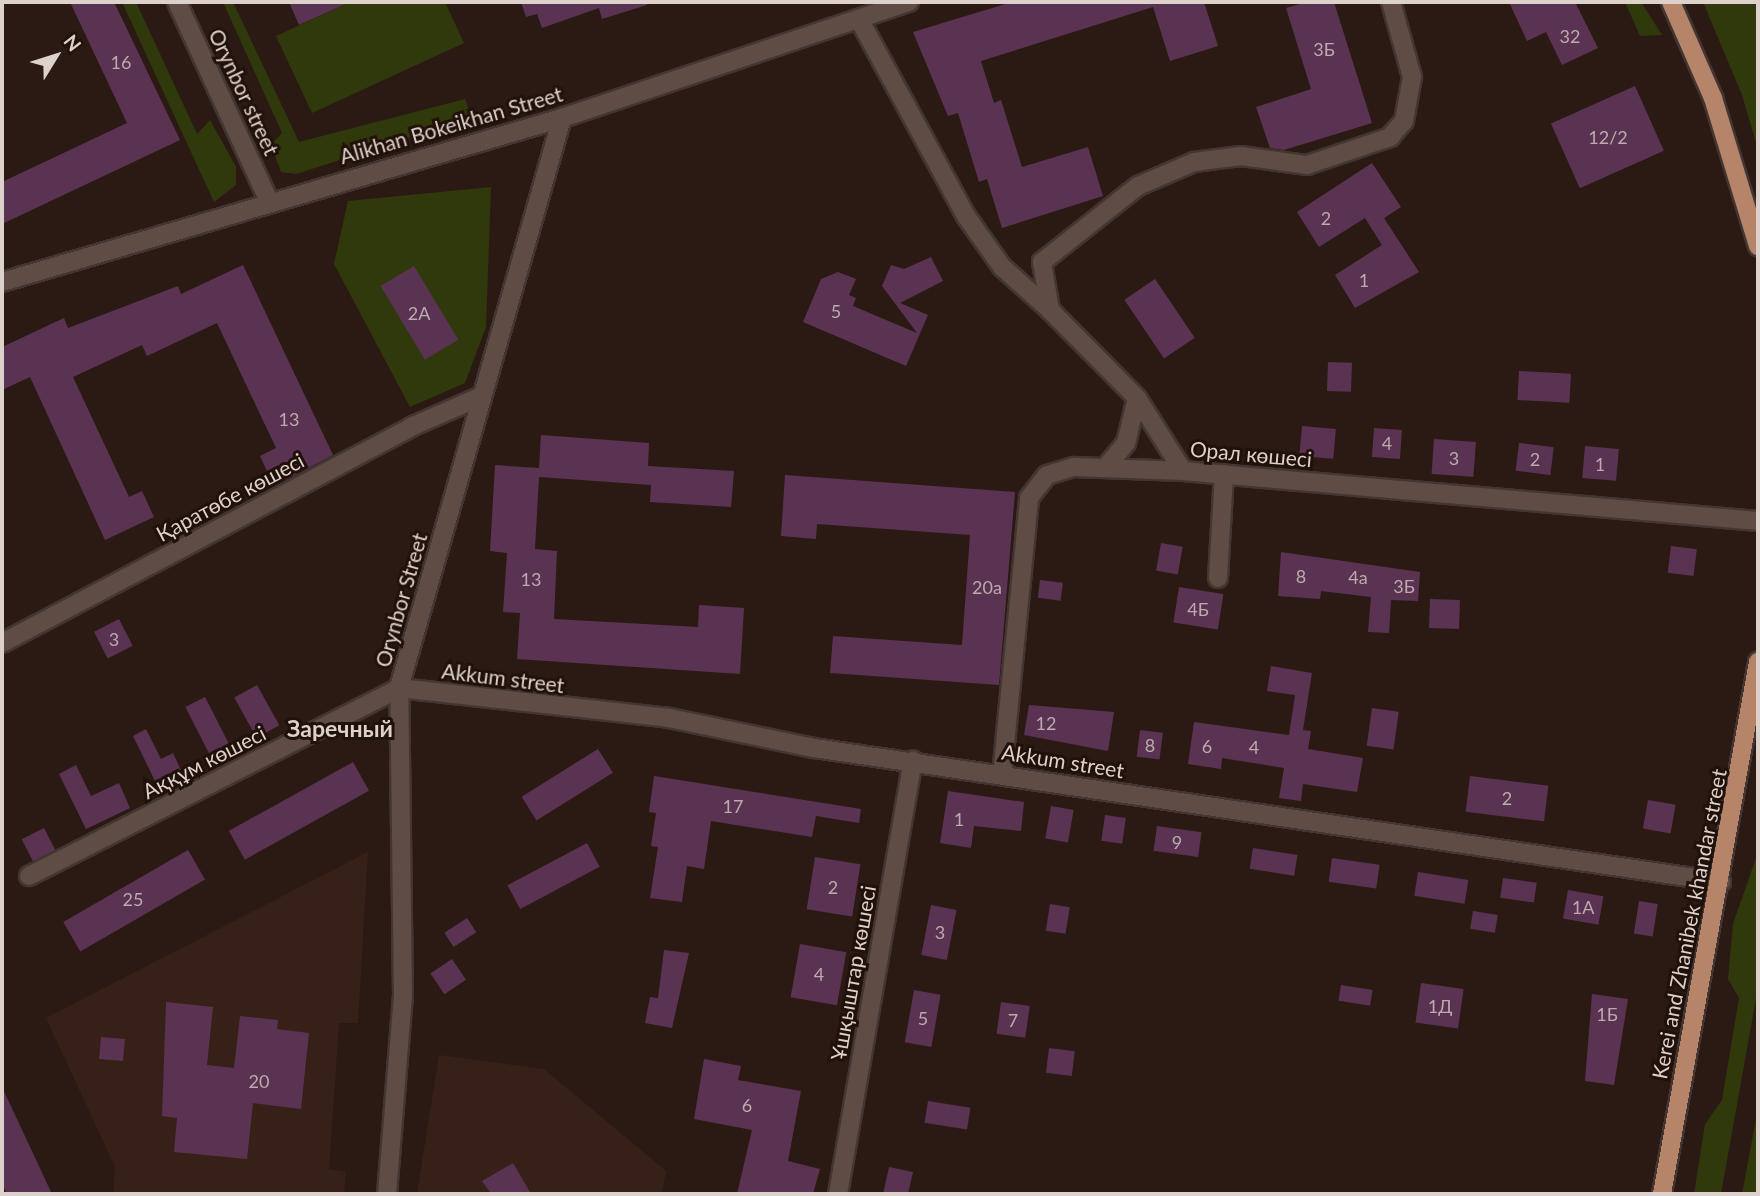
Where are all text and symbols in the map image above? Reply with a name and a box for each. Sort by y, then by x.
north arrow [21,21,91,91]
street label: Orynbor street [204,25,284,159]
house number: 32 [1560,25,1580,47]
text: N [59,30,87,56]
house number: 3Б [1313,38,1335,60]
house number: 16 [111,51,131,73]
street label: Alikhan Bokeikhan Street [337,81,565,169]
house number: 12/2 [1588,126,1628,148]
house number: 2 [1321,207,1331,229]
house number: 1 [1359,269,1369,291]
house number: 5 [831,300,841,322]
house number: 2А [408,302,430,324]
house number: 13 [279,408,299,430]
house number: 4 [1382,432,1392,454]
street label: Орал көшесі [1189,436,1313,472]
street label: Қаратөбе көшесі [152,447,308,547]
house number: 3 [1449,447,1459,469]
house number: 2 [1530,448,1540,470]
house number: 1 [1595,453,1605,475]
street label: Orynbor Street [370,530,432,670]
house number: 8 [1296,565,1306,587]
house number: 4а [1348,566,1368,588]
house number: 13 [521,568,541,590]
house number: 3Б [1393,575,1415,597]
house number: 20а [972,576,1002,598]
house number: 4Б [1187,598,1209,620]
house number: 3 [109,628,119,650]
street label: Akkum street [440,658,566,698]
house number: 12 [1036,712,1056,734]
district label: Заречный [287,714,393,742]
street label: Аққұм көшесі [138,720,270,804]
house number: 8 [1145,734,1155,756]
house number: 6 [1202,735,1212,757]
house number: 4 [1249,736,1259,758]
street label: Akkum street [1000,739,1126,783]
street label: Kerei and Zhanibek khandar street [1647,767,1731,1081]
house number: 2 [1502,787,1512,809]
house number: 17 [723,795,743,817]
house number: 1 [954,808,964,830]
house number: 9 [1172,831,1182,853]
house number: 2 [828,876,838,898]
street label: Ұшқыштар көшесі [825,883,881,1063]
house number: 25 [123,888,143,910]
house number: 1А [1572,896,1594,918]
house number: 3 [935,921,945,943]
house number: 4 [814,963,824,985]
house number: 1Д [1428,995,1452,1017]
house number: 1Б [1596,1003,1618,1025]
house number: 5 [918,1007,928,1029]
house number: 7 [1008,1009,1018,1031]
house number: 20 [249,1070,269,1092]
house number: 6 [742,1094,752,1116]

